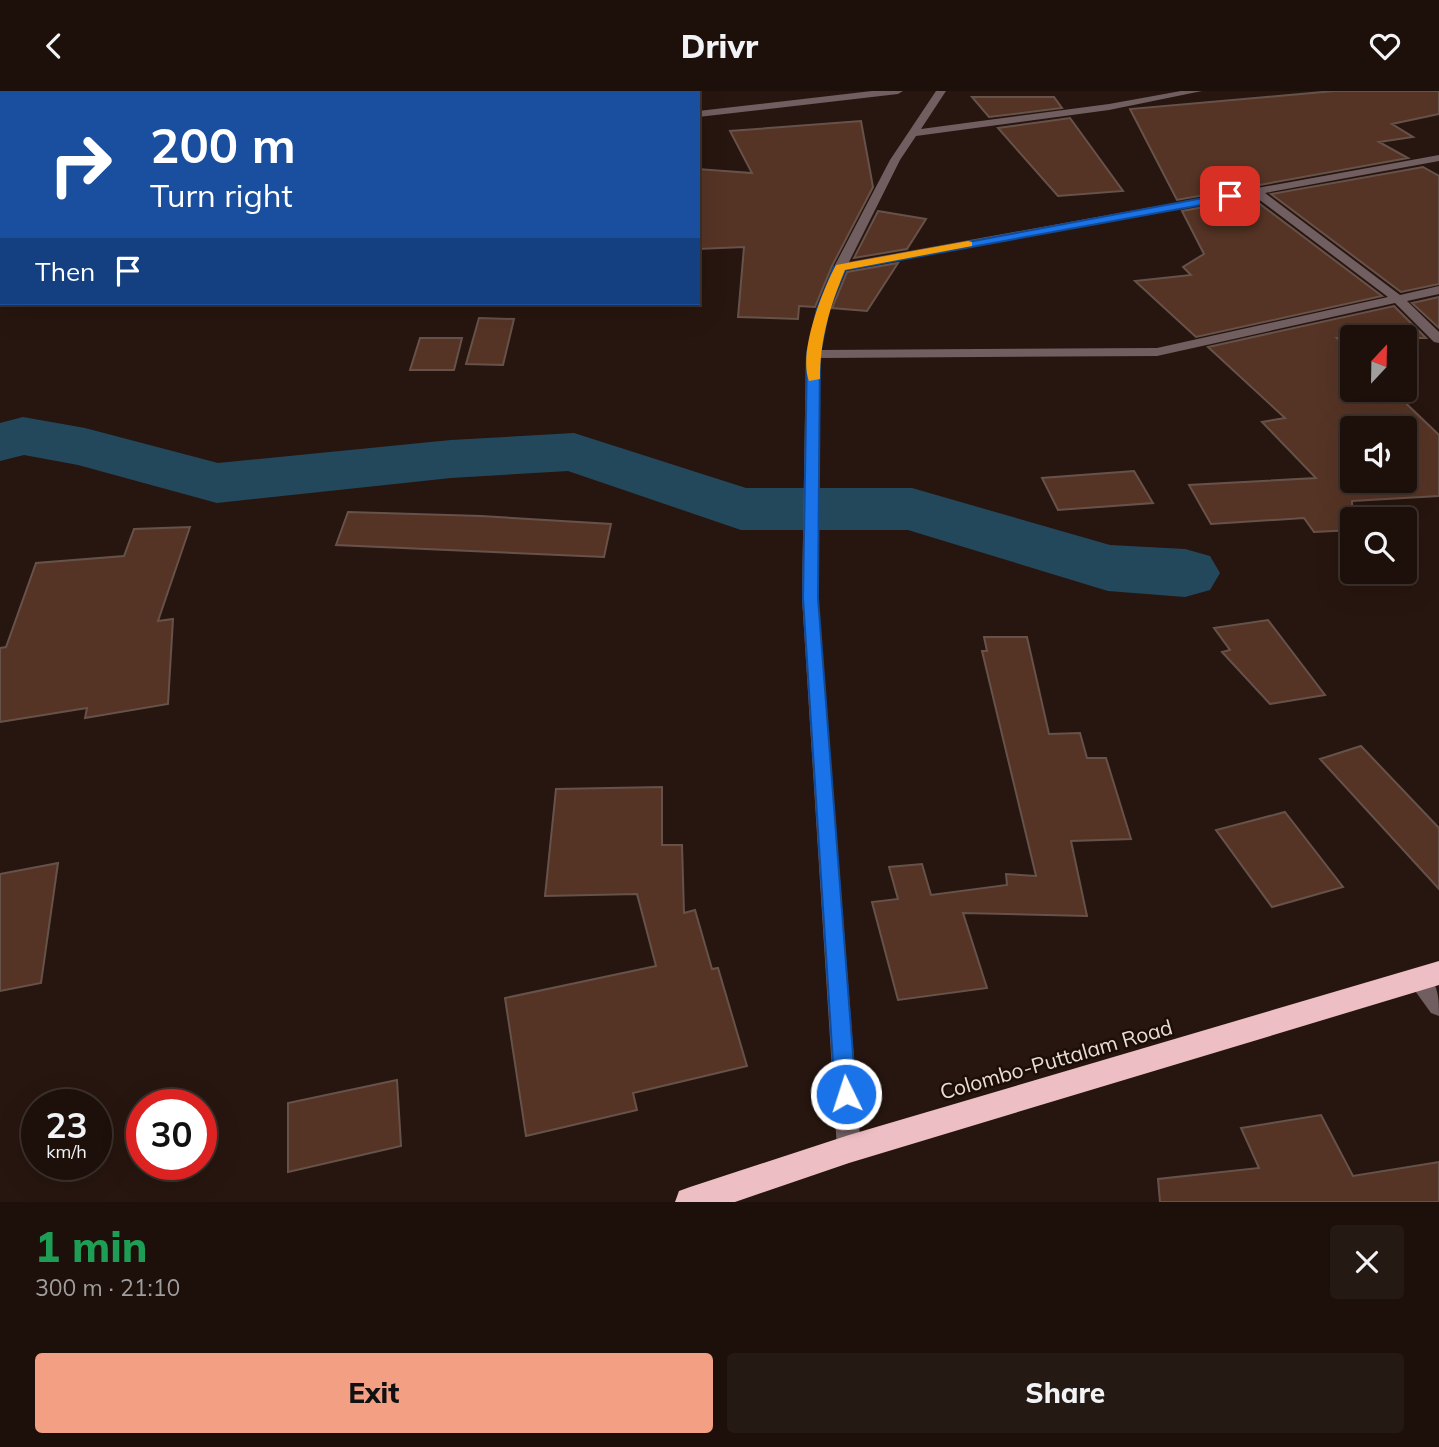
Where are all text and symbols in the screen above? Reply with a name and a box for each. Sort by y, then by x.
text: Drivr [681,26,758,66]
icon: back [35,27,73,65]
icon: heart [1366,27,1404,65]
text: 200 m [150,114,296,175]
icon: right [35,119,126,210]
pin [1200,166,1260,226]
text: Turn right [150,175,293,215]
icon: arrive [1211,177,1249,215]
icon: arrive [109,252,147,290]
text: Then [35,255,95,288]
north arrow [1340,325,1418,403]
map controls [1340,325,1417,584]
button: sound [1340,416,1417,493]
button: search [1340,507,1417,584]
street label: Colombo-Puttalam Road [937,1013,1175,1105]
position arrow [809,1057,883,1131]
speed limit sign: 30 [126,1089,217,1180]
text: 23 [45,1103,88,1147]
text: km/h [46,1140,87,1163]
text: 1 min [35,1220,148,1273]
button: close [1330,1225,1404,1299]
text: 300 m · 21:10 [35,1273,180,1302]
button: Exit [35,1353,713,1433]
button: Share [727,1353,1404,1433]

